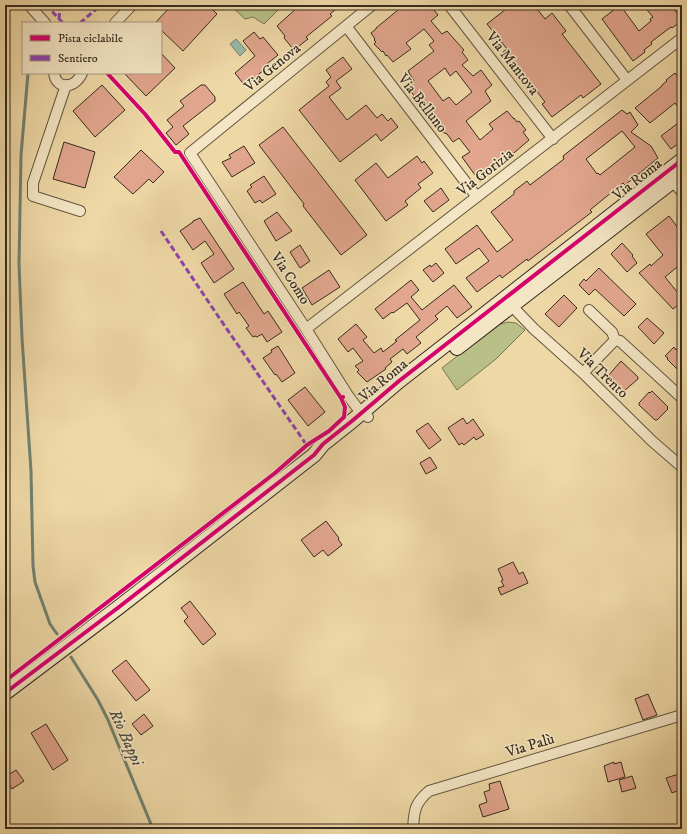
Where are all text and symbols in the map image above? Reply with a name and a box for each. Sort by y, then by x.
legend [22,22,162,74]
street label: Via Mantova [481,27,544,99]
text: Pista ciclabile [58,31,123,46]
street label: Via Genova [239,38,305,97]
text: Sentiero [58,51,98,66]
street label: Via Belluno [393,69,452,137]
street label: Via Gorizia [452,144,518,201]
street label: Via Roma [608,154,666,205]
street label: Via Como [266,248,315,308]
street label: Via Trento [572,343,632,403]
street label: Via Roma [354,354,412,407]
water label: Rio Bappi [104,705,148,769]
street label: Via Palù [503,729,557,762]

